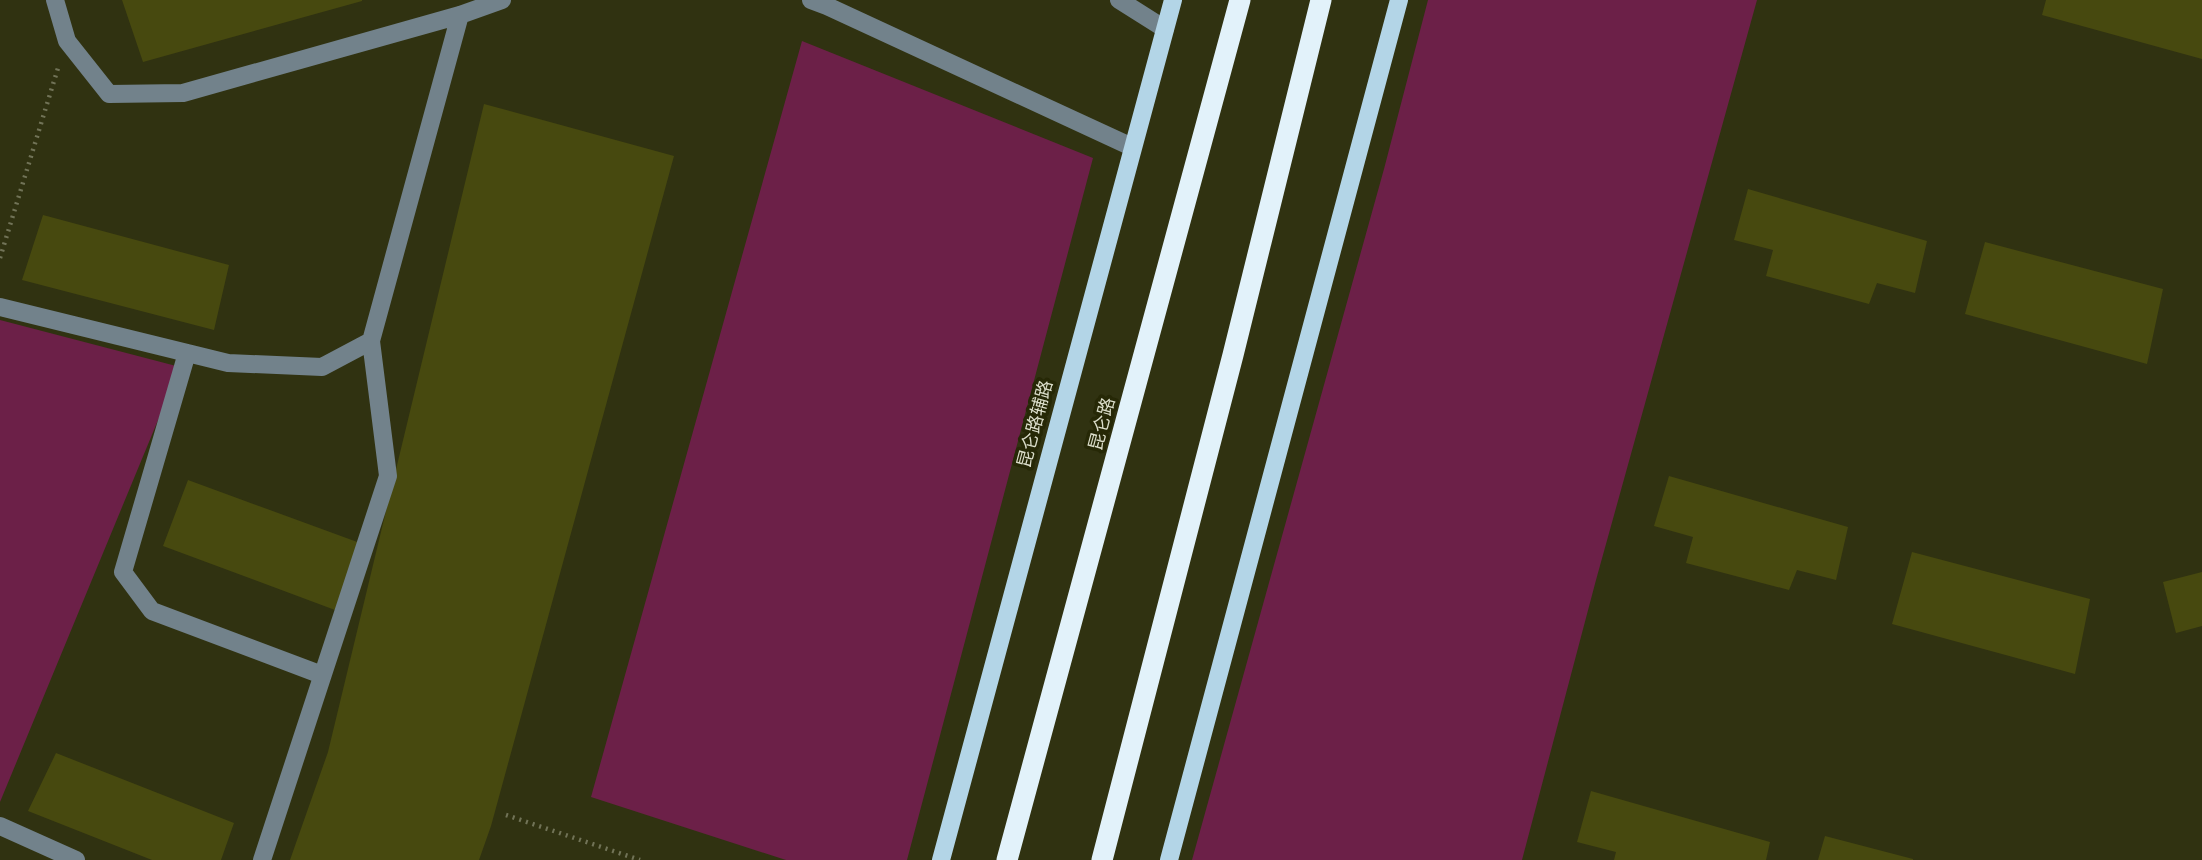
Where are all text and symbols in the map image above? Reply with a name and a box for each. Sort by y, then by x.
street label: 昆仑路辅路 [1011,377,1057,470]
street label: 昆仑路 [1082,395,1120,453]

